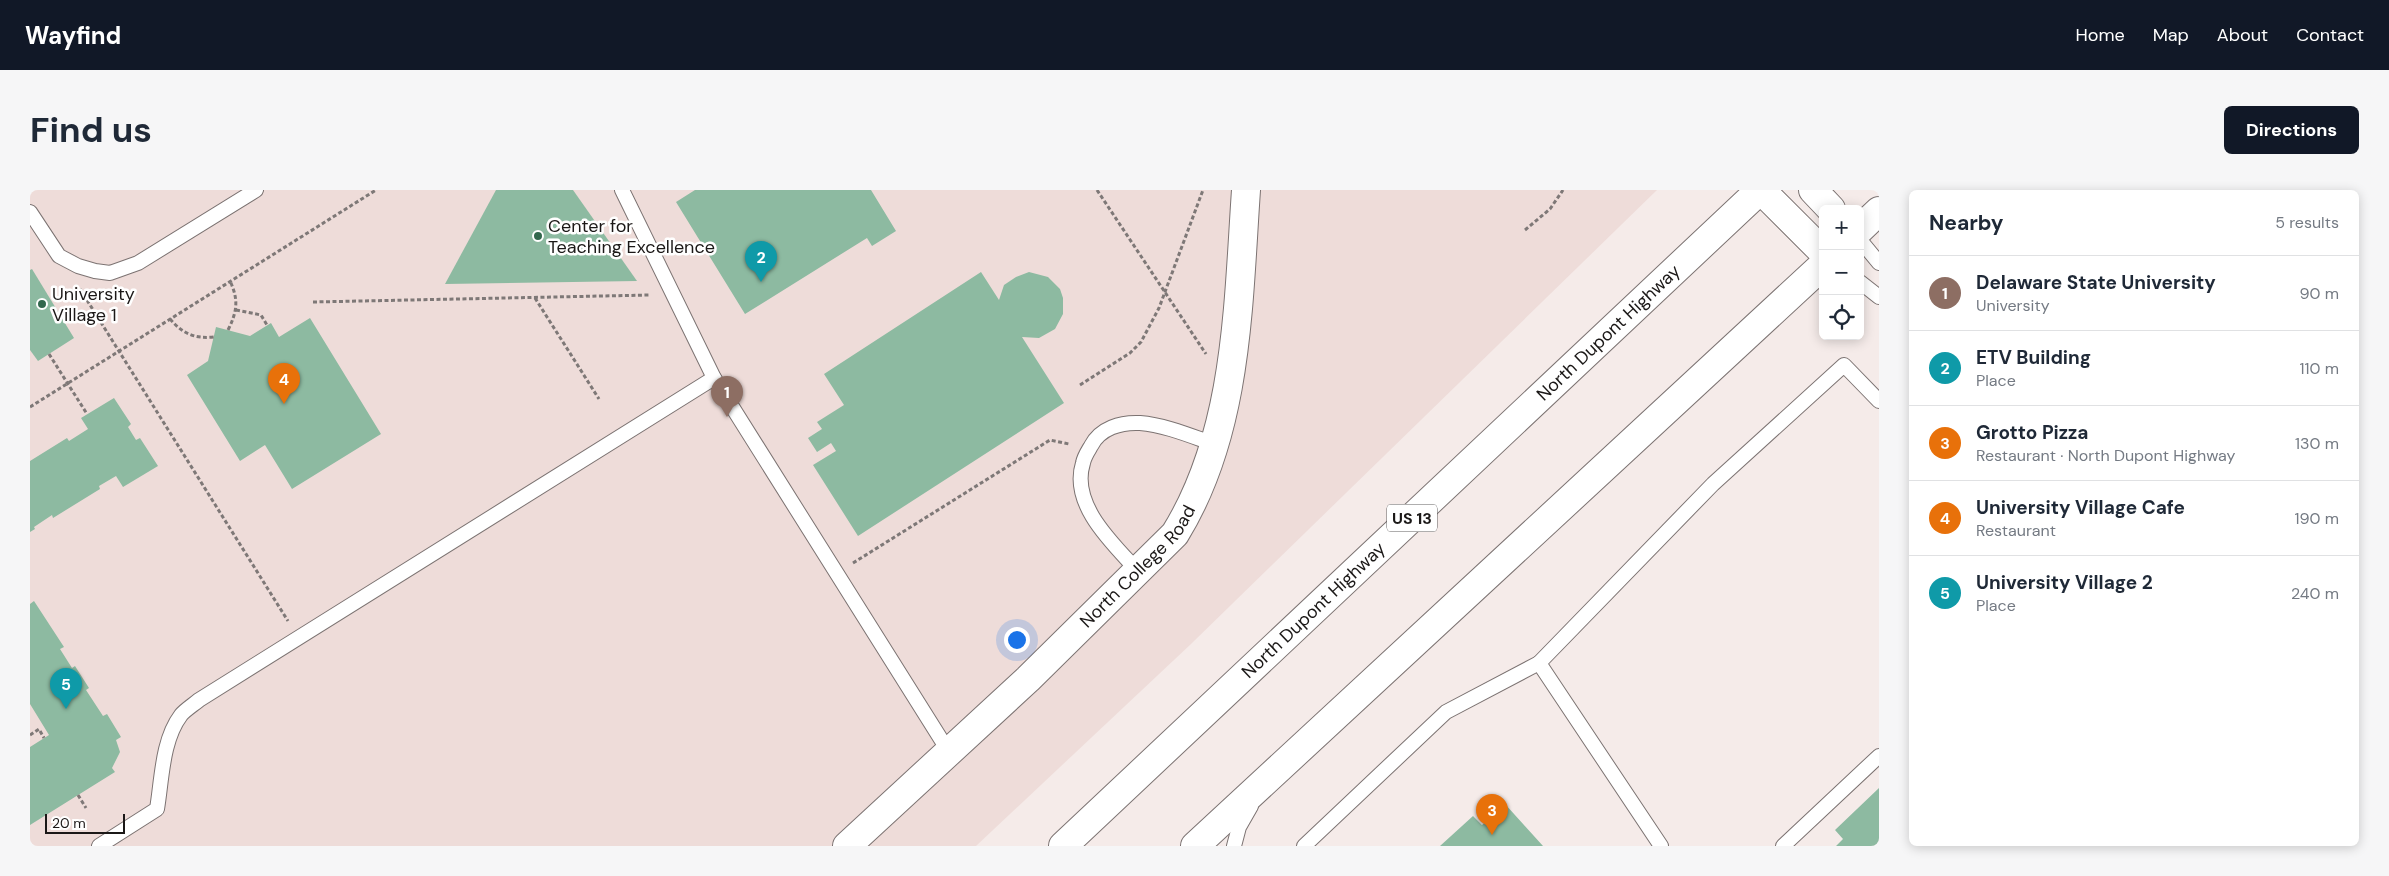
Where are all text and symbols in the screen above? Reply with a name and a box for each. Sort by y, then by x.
text: Wayfind [25,20,121,51]
text: Home [2075,23,2125,47]
text: Map [2153,23,2189,47]
text: About [2217,23,2268,47]
text: Contact [2296,23,2364,47]
button: Directions [2224,106,2359,154]
text: Find us [30,107,152,153]
map controls [1819,205,1864,340]
button: + [1819,205,1864,250]
text: Nearby [1929,209,2003,237]
text: 5 results [2275,212,2339,233]
place label: Center for Teaching Excellence [548,214,715,259]
marker: Center for Teaching Excellence [532,230,544,242]
pin: 2 [745,241,777,282]
button: − [1819,250,1864,295]
street label: North Dupont Highway [1531,259,1685,406]
text: Delaware State University [1976,270,2216,295]
place label: University Village 1 [52,282,135,327]
text: 1 [1942,283,1948,304]
text: 90 m [2299,283,2339,304]
button: locate [1819,295,1864,340]
text: University [1976,295,2050,316]
marker: University Village 1 [36,298,48,310]
text: ETV Building [1976,345,2091,370]
text: 2 [1940,358,1950,379]
text: 110 m [2300,358,2339,379]
pin: 4 [268,363,300,404]
text: Place [1976,370,2016,391]
pin: 1 [711,376,743,417]
text: Grotto Pizza [1976,420,2089,445]
text: 3 [1940,433,1950,454]
text: 130 m [2295,433,2339,454]
text: Restaurant · North Dupont Highway [1976,445,2235,466]
text: University Village Cafe [1976,495,2185,520]
street label: North College Road [1075,501,1201,633]
road number: US 13 [1387,504,1437,532]
text: 4 [1940,508,1950,529]
text: 190 m [2295,508,2339,529]
text: Restaurant [1976,520,2056,541]
street label: North Dupont Highway [1237,537,1391,684]
text: University Village 2 [1976,570,2153,595]
text: 5 [1940,583,1950,604]
text: 240 m [2291,583,2339,604]
text: Place [1976,595,2016,616]
your location [1004,627,1030,653]
pin: 5 [50,668,82,709]
pin: 3 [1476,794,1508,835]
scale bar [45,811,125,834]
text: 20 m [52,814,86,832]

